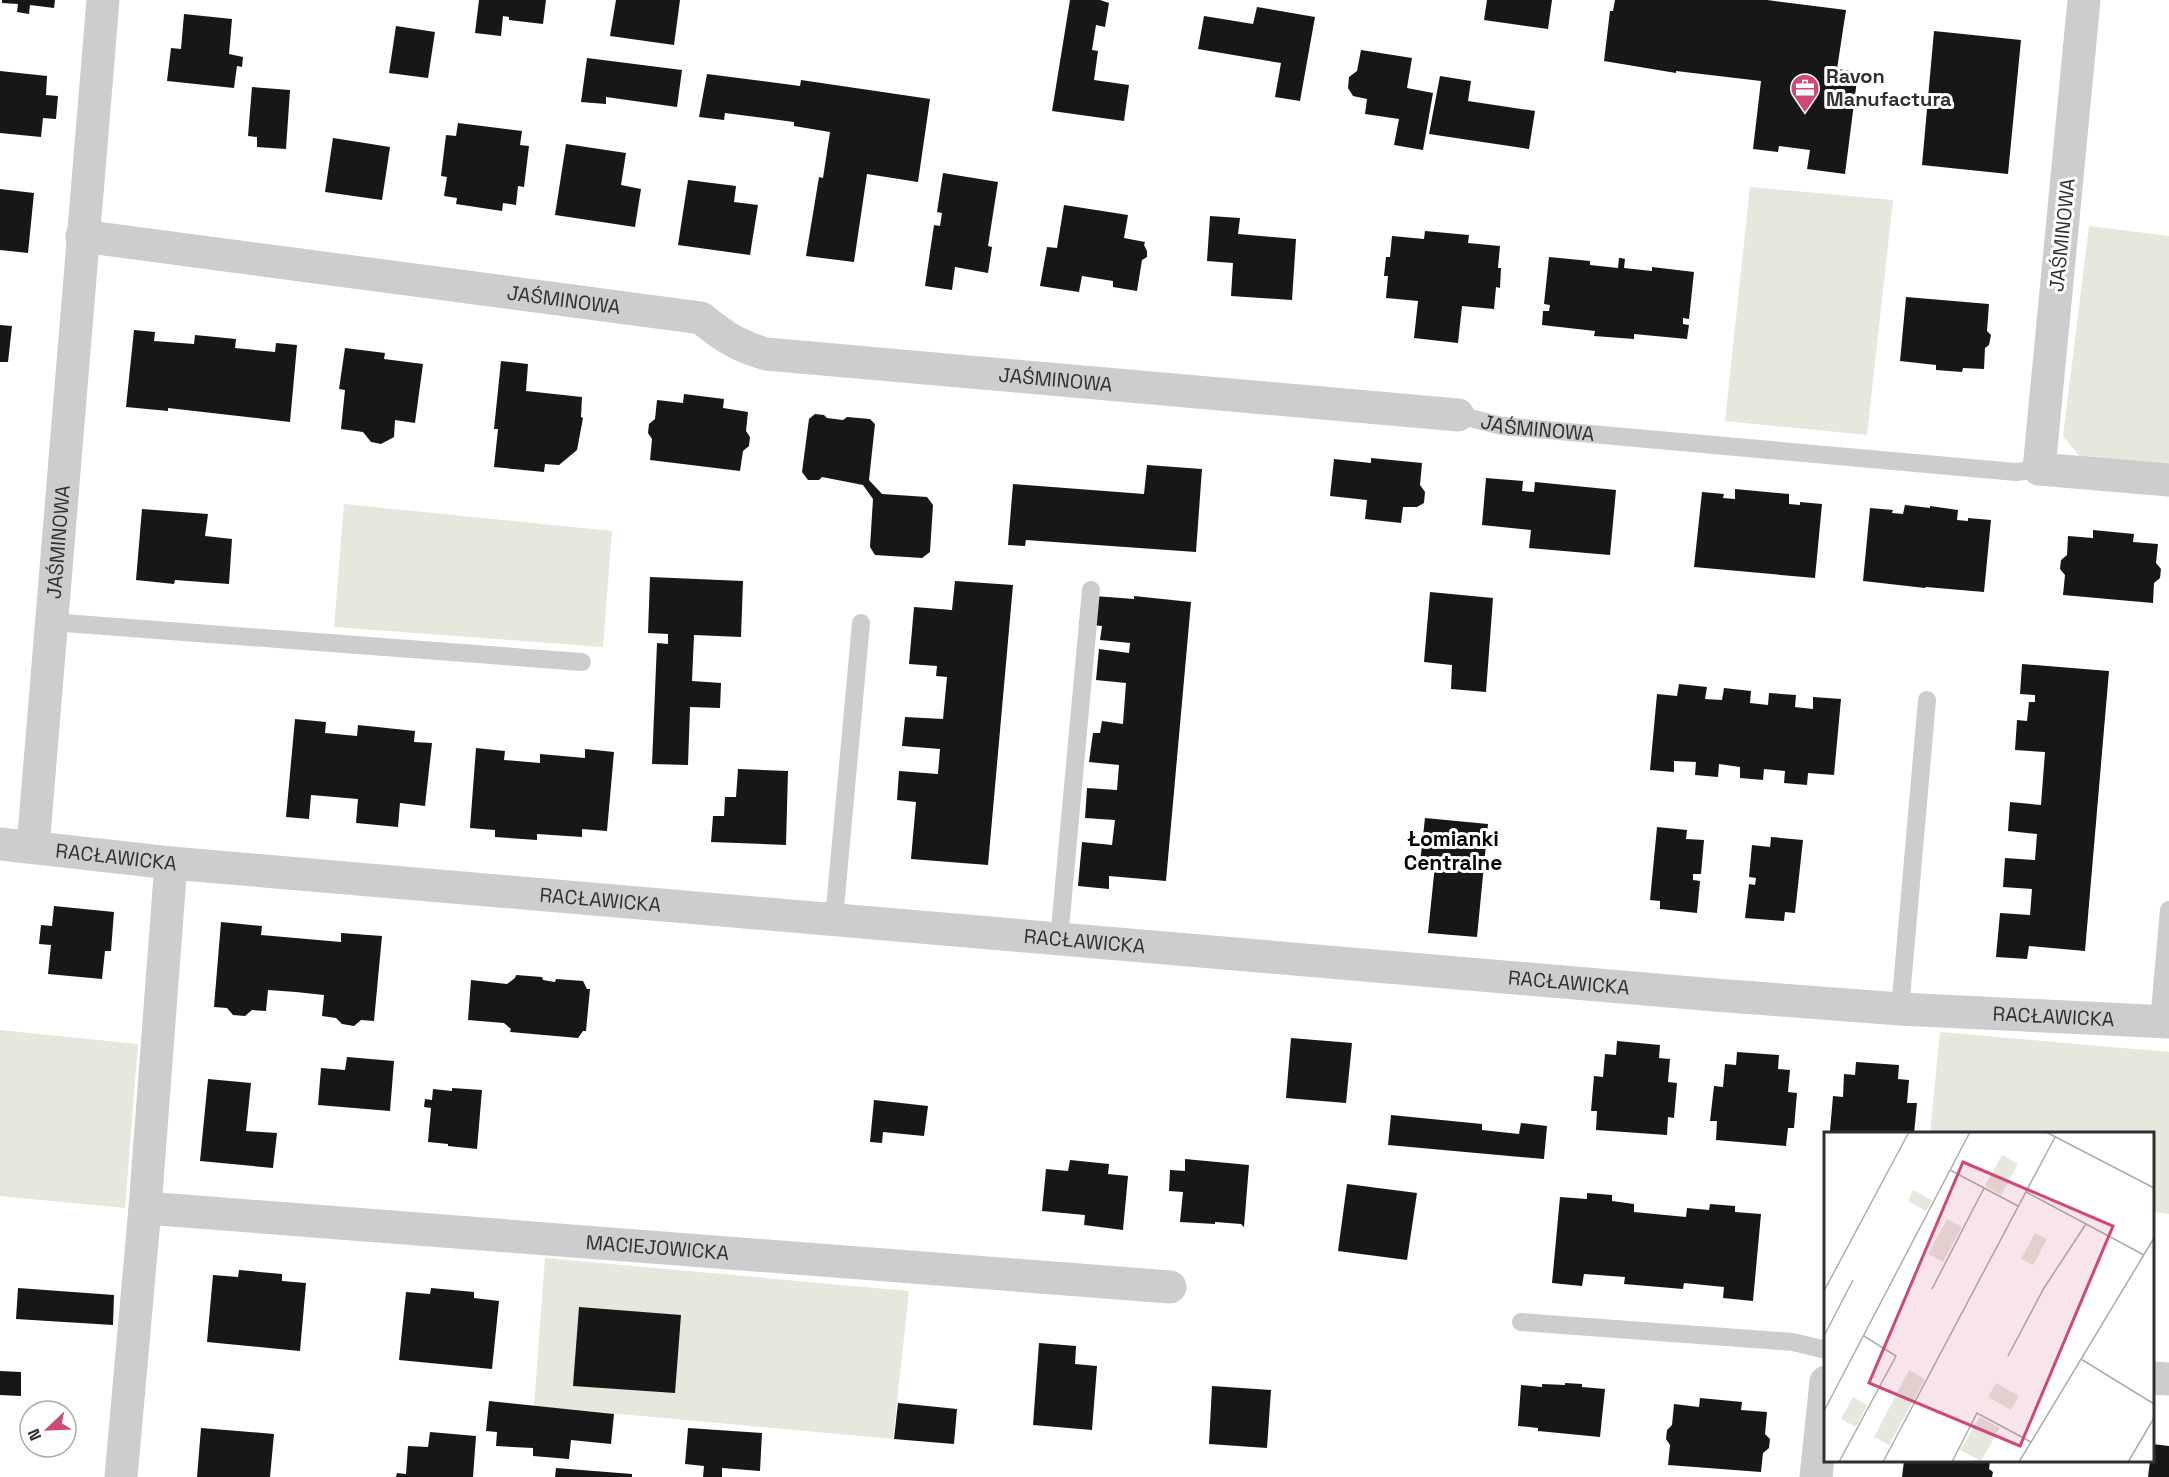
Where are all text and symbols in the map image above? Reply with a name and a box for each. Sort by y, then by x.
place label: Ravon Manufactura [1826,63,1952,112]
office icon: Ravon Manufactura [1789,72,1821,114]
street label: JAŚMINOWA [2043,176,2081,293]
street label: JAŚMINOWA [505,279,623,320]
street label: JAŚMINOWA [997,362,1114,398]
street label: JAŚMINOWA [1478,408,1596,447]
street label: JAŚMINOWA [41,484,76,600]
district label: Łomianki Centralne [1404,825,1502,876]
street label: RACŁAWICKA [54,837,179,877]
street label: RACŁAWICKA [538,882,663,918]
street label: RACŁAWICKA [1023,923,1147,959]
street label: RACŁAWICKA [1507,964,1631,1001]
street label: RACŁAWICKA [1992,1000,2116,1032]
inset map [1824,1132,2154,1462]
street label: MACIEJOWICKA [585,1229,730,1266]
north arrow [18,1399,78,1459]
text: N [23,1426,46,1444]

